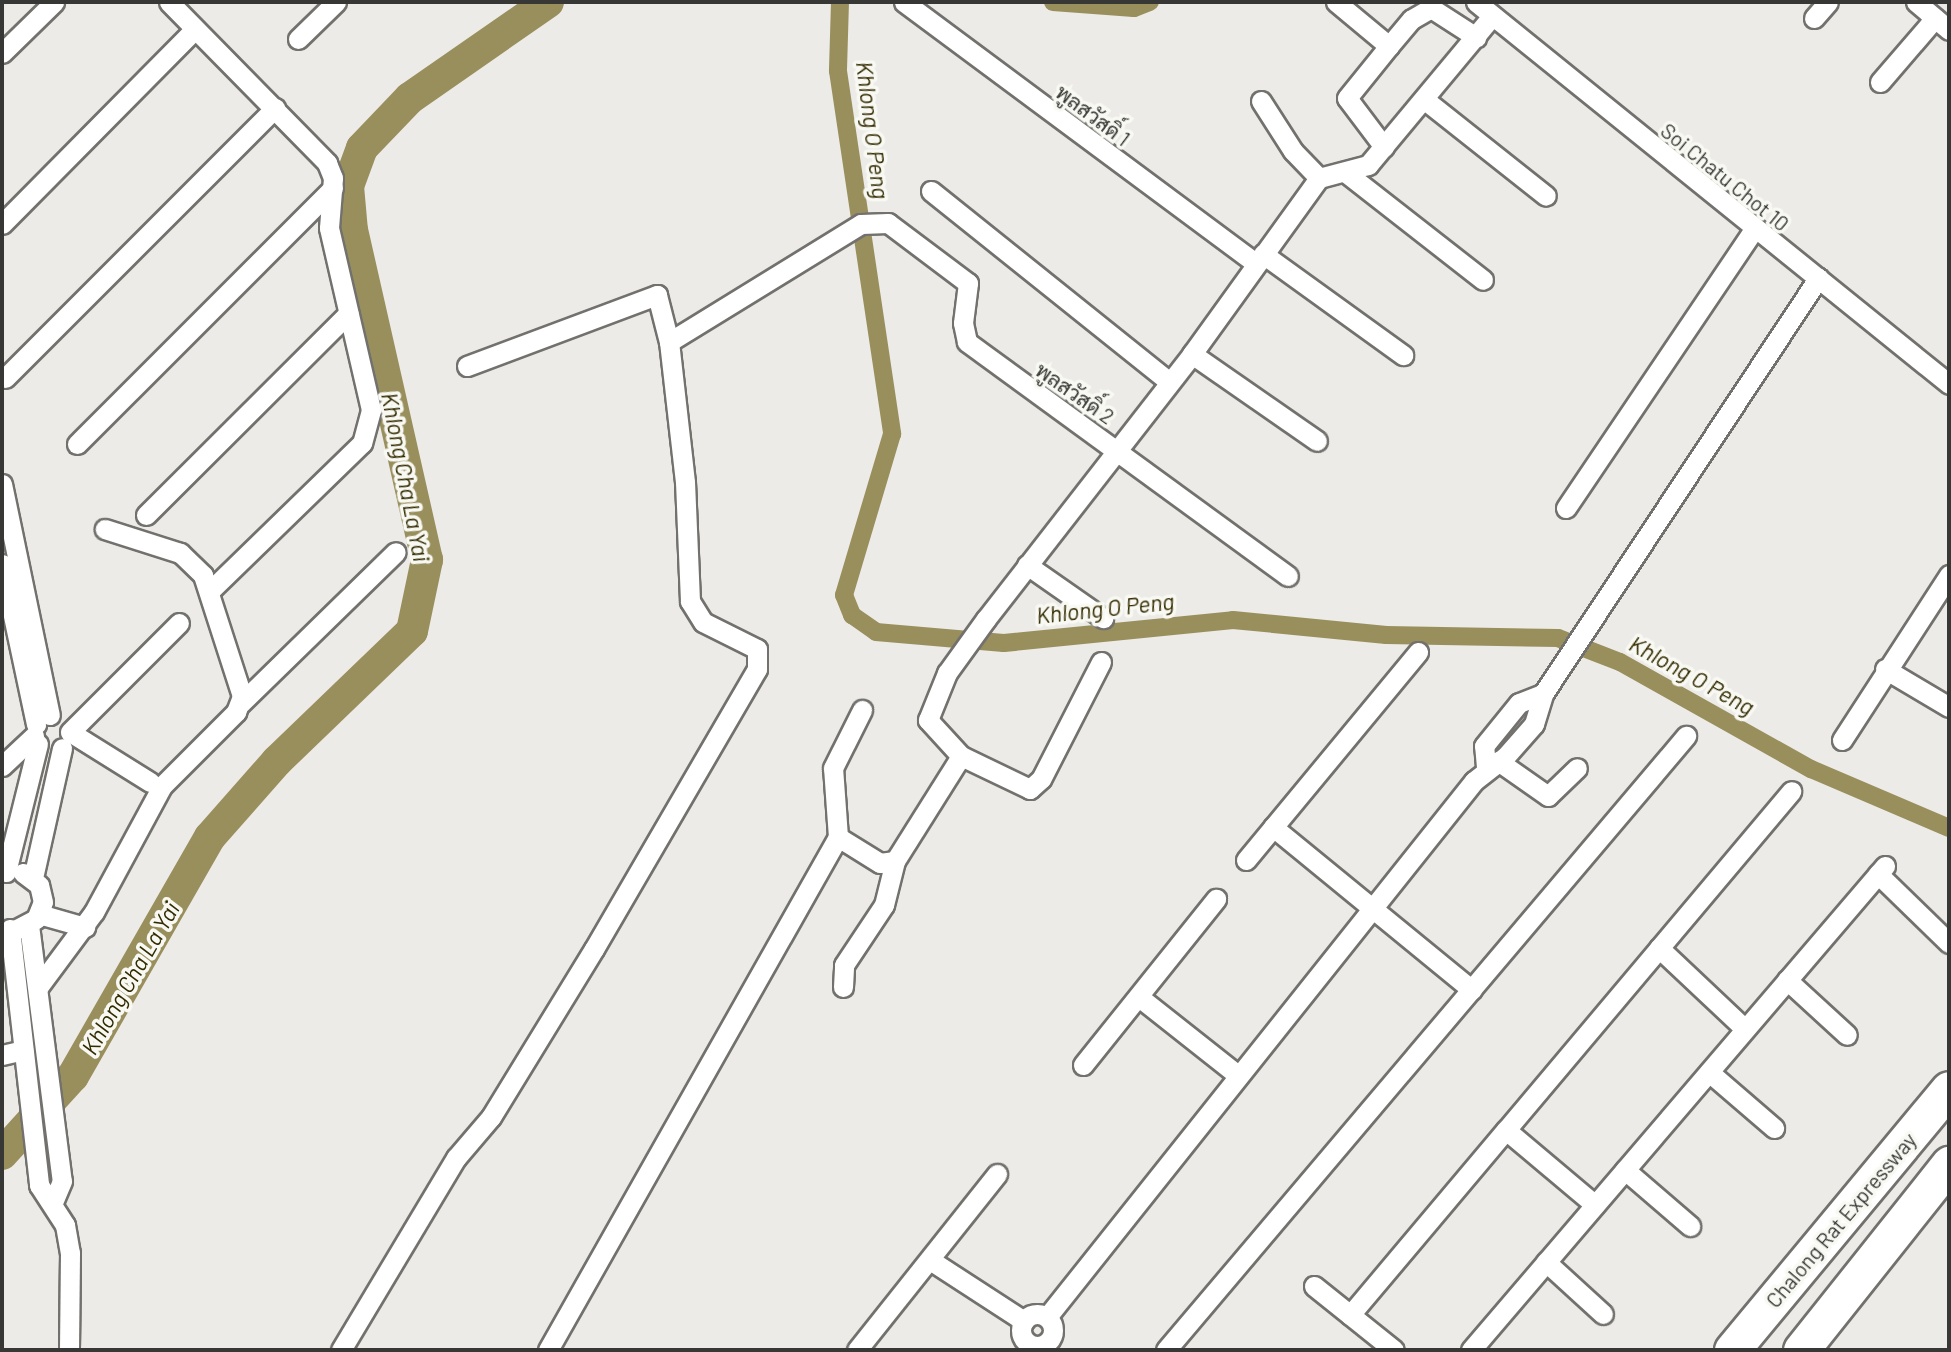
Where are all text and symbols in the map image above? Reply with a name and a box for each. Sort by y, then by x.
water label: Khlong O Peng [851,60,895,200]
street label: พูลสวัสดิ์ 1 [1051,79,1135,151]
street label: Soi Chatu Chot 10 [1656,118,1794,236]
street label: พูลสวัสดิ์ 2 [1031,357,1119,429]
water label: Khlong Cha La Yai [376,390,436,564]
water label: Khlong O Peng [1035,587,1175,629]
water label: Khlong O Peng [1625,629,1759,721]
water label: Khlong Cha La Yai [75,897,185,1059]
street label: Chalong Rat Expressway [1760,1127,1922,1313]

